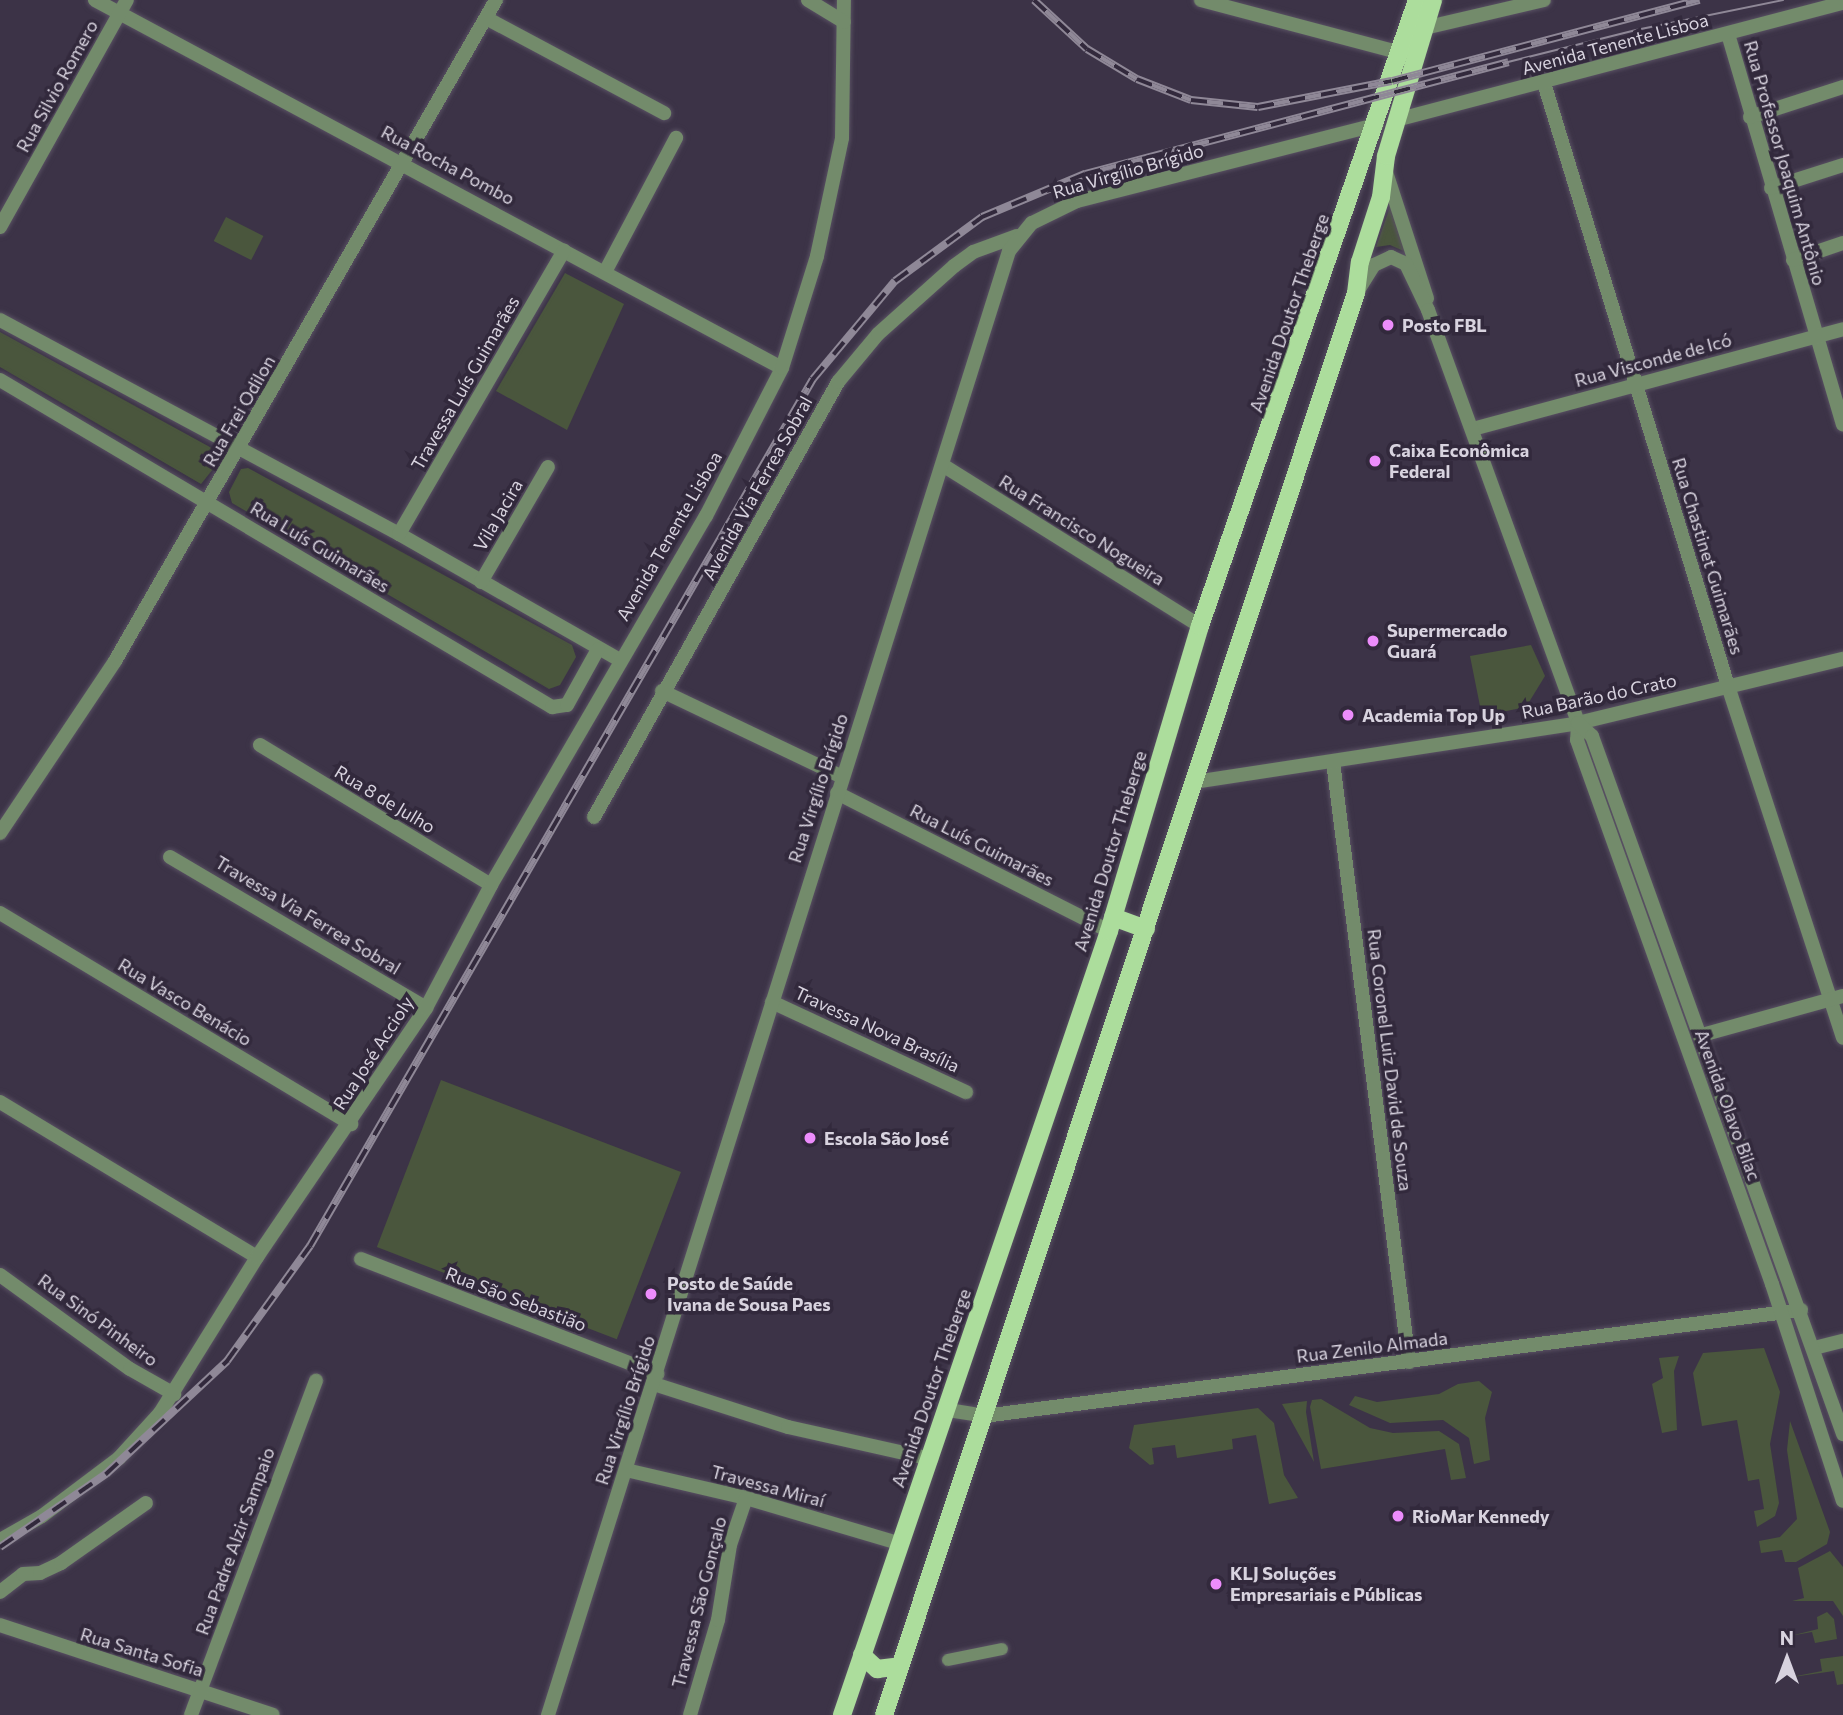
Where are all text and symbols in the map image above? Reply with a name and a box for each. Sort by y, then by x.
street label: Avenida Tenente Lisboa [1519,9,1711,79]
street label: Rua Silvio Romero [12,16,102,156]
street label: Rua Professor Joaquim Antônio [1740,38,1830,288]
street label: Rua Rocha Pombo [378,121,518,209]
street label: Rua Virgílio Brígido [1050,139,1206,203]
street label: Avenida Doutor Theberge [1245,211,1333,415]
street label: Travessa Luís Guimarães [406,292,524,474]
place label: Posto FBL [1402,314,1487,336]
marker: Posto FBL [1380,317,1396,333]
street label: Rua Visconde de Icó [1572,329,1734,391]
street label: Rua Frei Odilon [198,352,280,470]
street label: Avenida Via Ferrea Sobral [697,392,817,584]
place label: Caixa Econômica Federal [1389,440,1529,482]
street label: Avenida Tenente Lisboa [612,447,726,625]
marker: Caixa Econômica Federal [1367,453,1383,469]
street label: Rua Chastinet Guimarães [1668,455,1748,657]
street label: Rua Francisco Nogueira [995,470,1169,590]
street label: Vila Jacira [469,475,527,555]
street label: Rua Luís Guimarães [246,497,394,597]
place label: Supermercado Guará [1387,620,1507,662]
marker: Supermercado Guará [1365,633,1381,649]
street label: Rua Barão do Crato [1520,669,1678,723]
place label: Academia Top Up [1362,704,1505,726]
marker: Academia Top Up [1340,707,1356,723]
street label: Rua Virgílio Brígido [784,711,852,865]
street label: Avenida Doutor Theberge [1069,748,1151,954]
street label: Rua 8 de Julho [331,761,439,837]
street label: Rua Luís Guimarães [906,799,1058,891]
street label: Travessa Via Ferrea Sobral [211,851,405,979]
street label: Rua Coronel Luiz David de Souza [1363,928,1417,1192]
street label: Rua Vasco Benácio [114,954,256,1050]
street label: Travessa Nova Brasília [791,981,963,1077]
street label: Rua José Accioly [328,992,418,1114]
street label: Avenida Olavo Bilac [1691,1027,1765,1183]
place label: Escola São José [824,1127,949,1149]
marker: Escola São José [802,1130,818,1146]
street label: Rua São Sebastião [442,1262,590,1336]
street label: Rua Sinó Pinheiro [34,1269,162,1371]
place label: Posto de Saúde Ivana de Sousa Paes [667,1273,831,1316]
marker: Posto de Saúde Ivana de Sousa Paes [641,1284,661,1304]
street label: Avenida Doutor Theberge [887,1286,975,1490]
street label: Rua Zenilo Almada [1295,1327,1449,1367]
street label: Rua Virgílio Brígido [591,1333,659,1487]
street label: Rua Padre Alzir Sampaio [191,1444,279,1638]
street label: Travessa Miraí [709,1460,827,1512]
place label: RioMar Kennedy [1412,1505,1550,1527]
marker: RioMar Kennedy [1390,1508,1406,1524]
street label: Travessa São Gonçalo [667,1514,731,1690]
place label: KLJ Soluções Empresariais e Públicas [1230,1563,1422,1606]
marker: KLJ Soluções Empresariais e Públicas [1208,1576,1224,1592]
street label: Rua Santa Sofia [78,1623,206,1681]
north arrow [1752,1624,1822,1694]
text: N [1780,1626,1794,1649]

